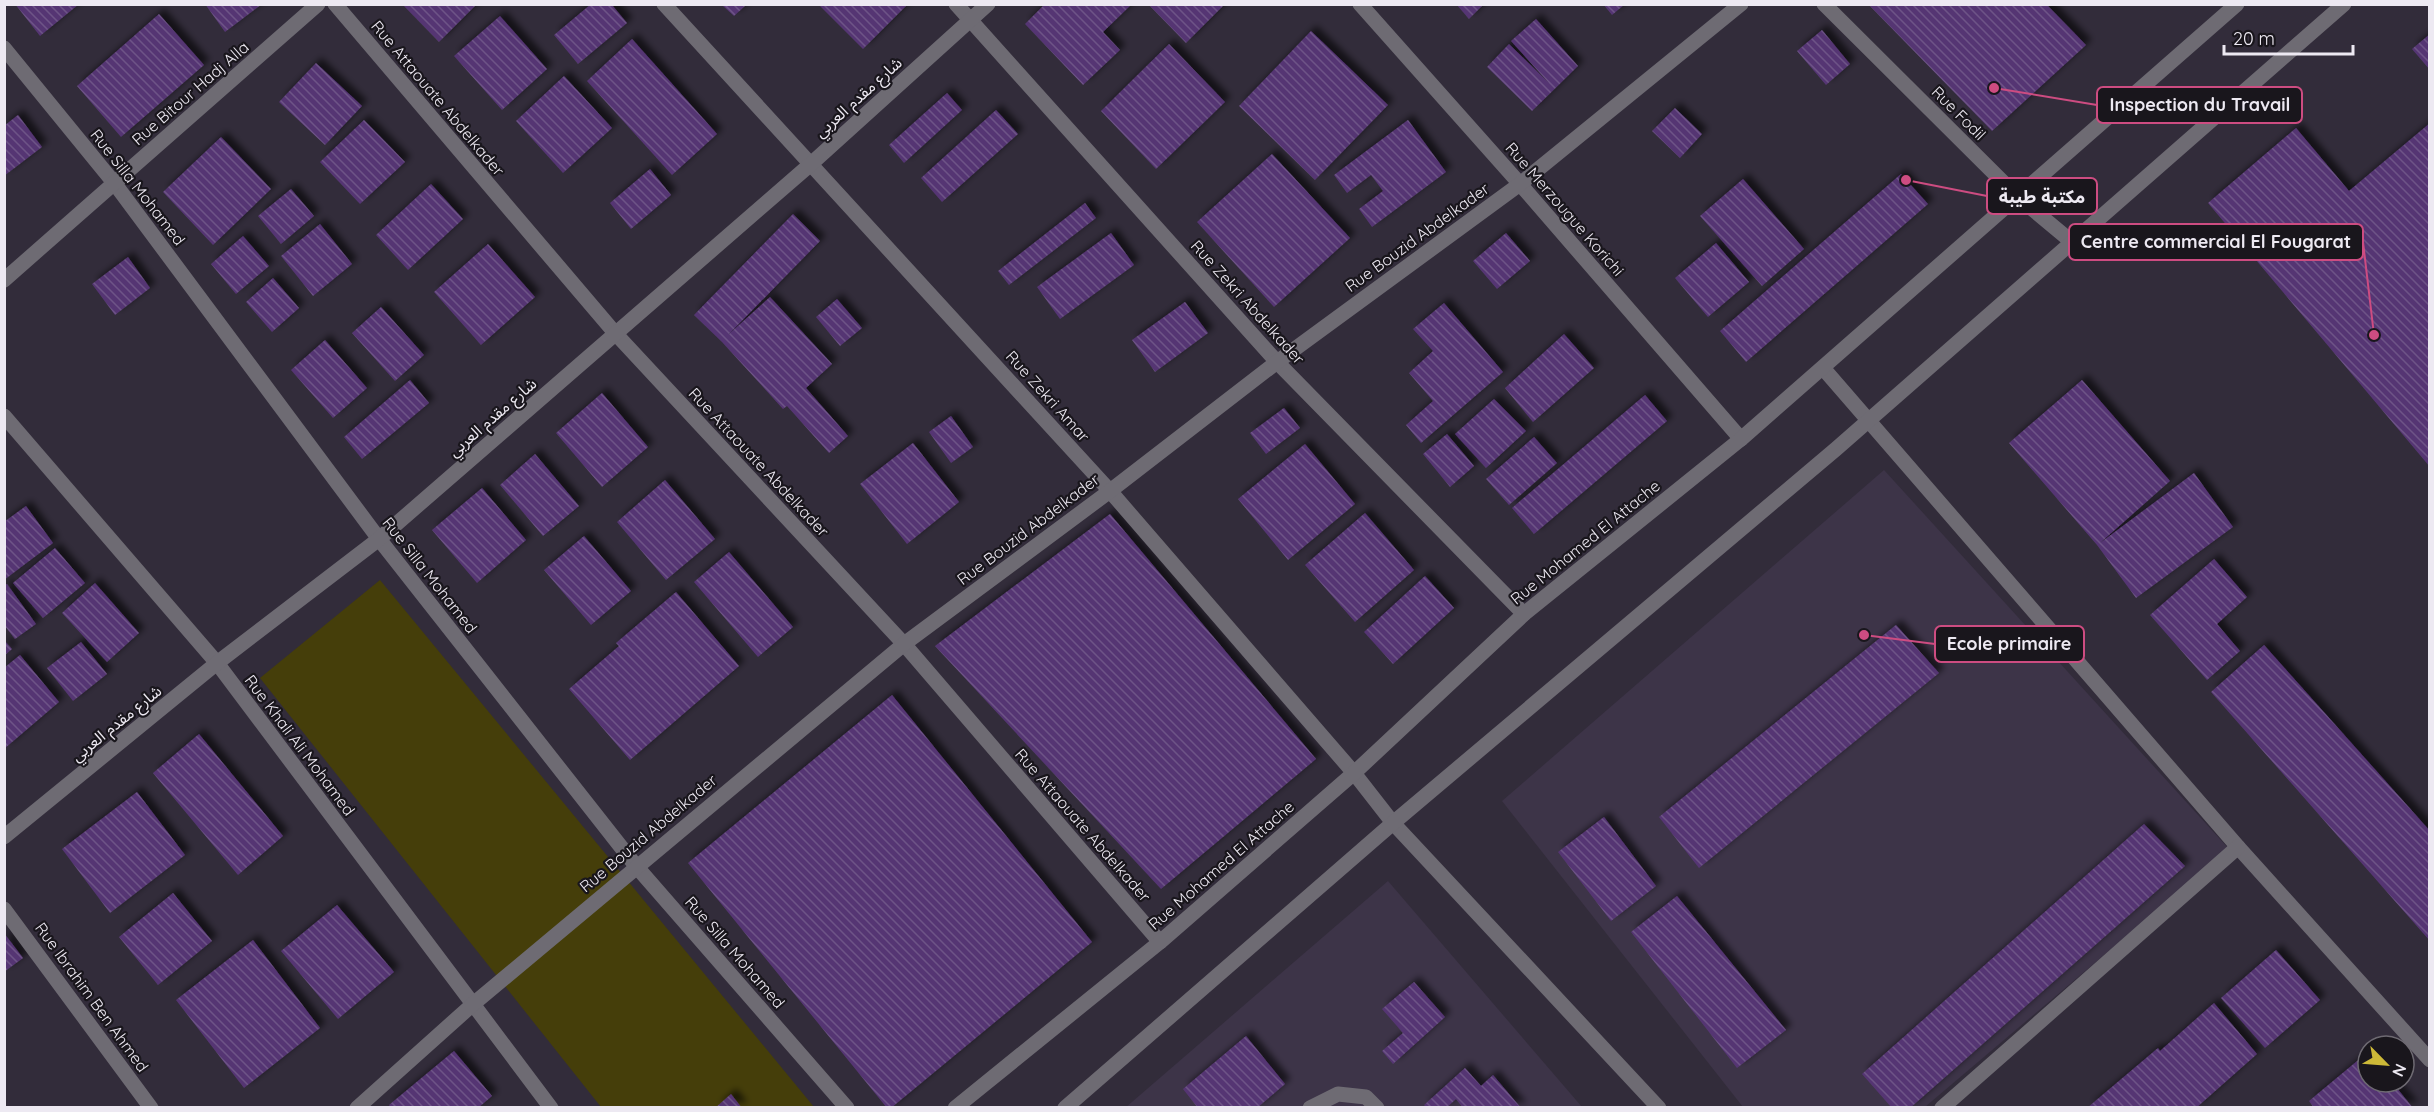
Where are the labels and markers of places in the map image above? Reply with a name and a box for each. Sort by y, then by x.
callout: Inspection du Travail [2097,87,2302,123]
callout: مكتبة طيبة [1987,178,2097,214]
callout: Centre commercial El Fougarat [2069,224,2363,260]
callout: Ecole primaire [1935,626,2084,662]

